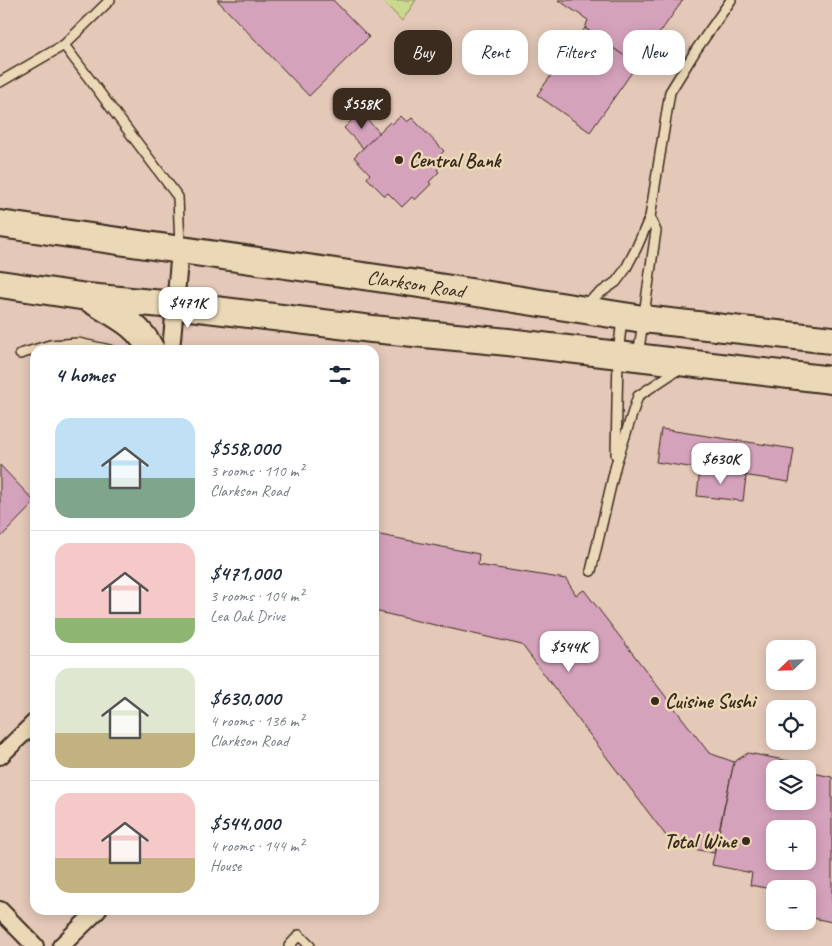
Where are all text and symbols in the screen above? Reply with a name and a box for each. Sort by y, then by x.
chip: Buy [394,30,452,75]
chip: Rent [462,30,528,75]
chip: Filters [538,30,613,75]
chip: New [623,30,685,75]
pin: $558K [327,88,397,130]
text: $558K [344,94,380,114]
place label: Central Bank [409,148,502,173]
marker: Central Bank [393,154,405,166]
street label: Clarkson Road [365,264,469,304]
pin: $471K [153,286,223,329]
text: $471K [170,293,206,313]
icon: filters [326,361,354,389]
text: 4 homes [55,362,114,388]
text: $558,000 [210,435,280,461]
icon: home [95,438,155,498]
pin: $630K [686,442,756,485]
text: $630K [702,449,740,469]
text: 3 rooms · 110 m² [210,461,304,481]
text: Clarkson Road [210,481,288,501]
text: $471,000 [210,560,280,586]
icon: home [95,563,155,623]
text: 3 rooms · 104 m² [210,586,304,606]
text: Lea Oak Drive [210,606,285,626]
pin: $544K [534,630,604,673]
text: $544K [551,637,587,657]
north arrow [766,640,816,690]
map controls [766,640,816,930]
text: $630,000 [210,685,281,711]
icon: home [95,688,155,748]
place label: Cuisine Sushi [665,689,758,714]
marker: Cuisine Sushi [649,695,661,707]
button: locate [766,700,816,750]
text: 4 rooms · 136 m² [210,711,304,731]
text: Clarkson Road [210,731,288,751]
button: layers [766,760,816,810]
text: $544,000 [210,810,280,836]
icon: home [95,813,155,873]
button: + [766,820,816,870]
place label: Total Wine [664,829,738,854]
marker: Total Wine [740,835,752,847]
text: 4 rooms · 144 m² [210,836,304,856]
text: House [210,856,241,876]
button: − [766,880,816,930]

